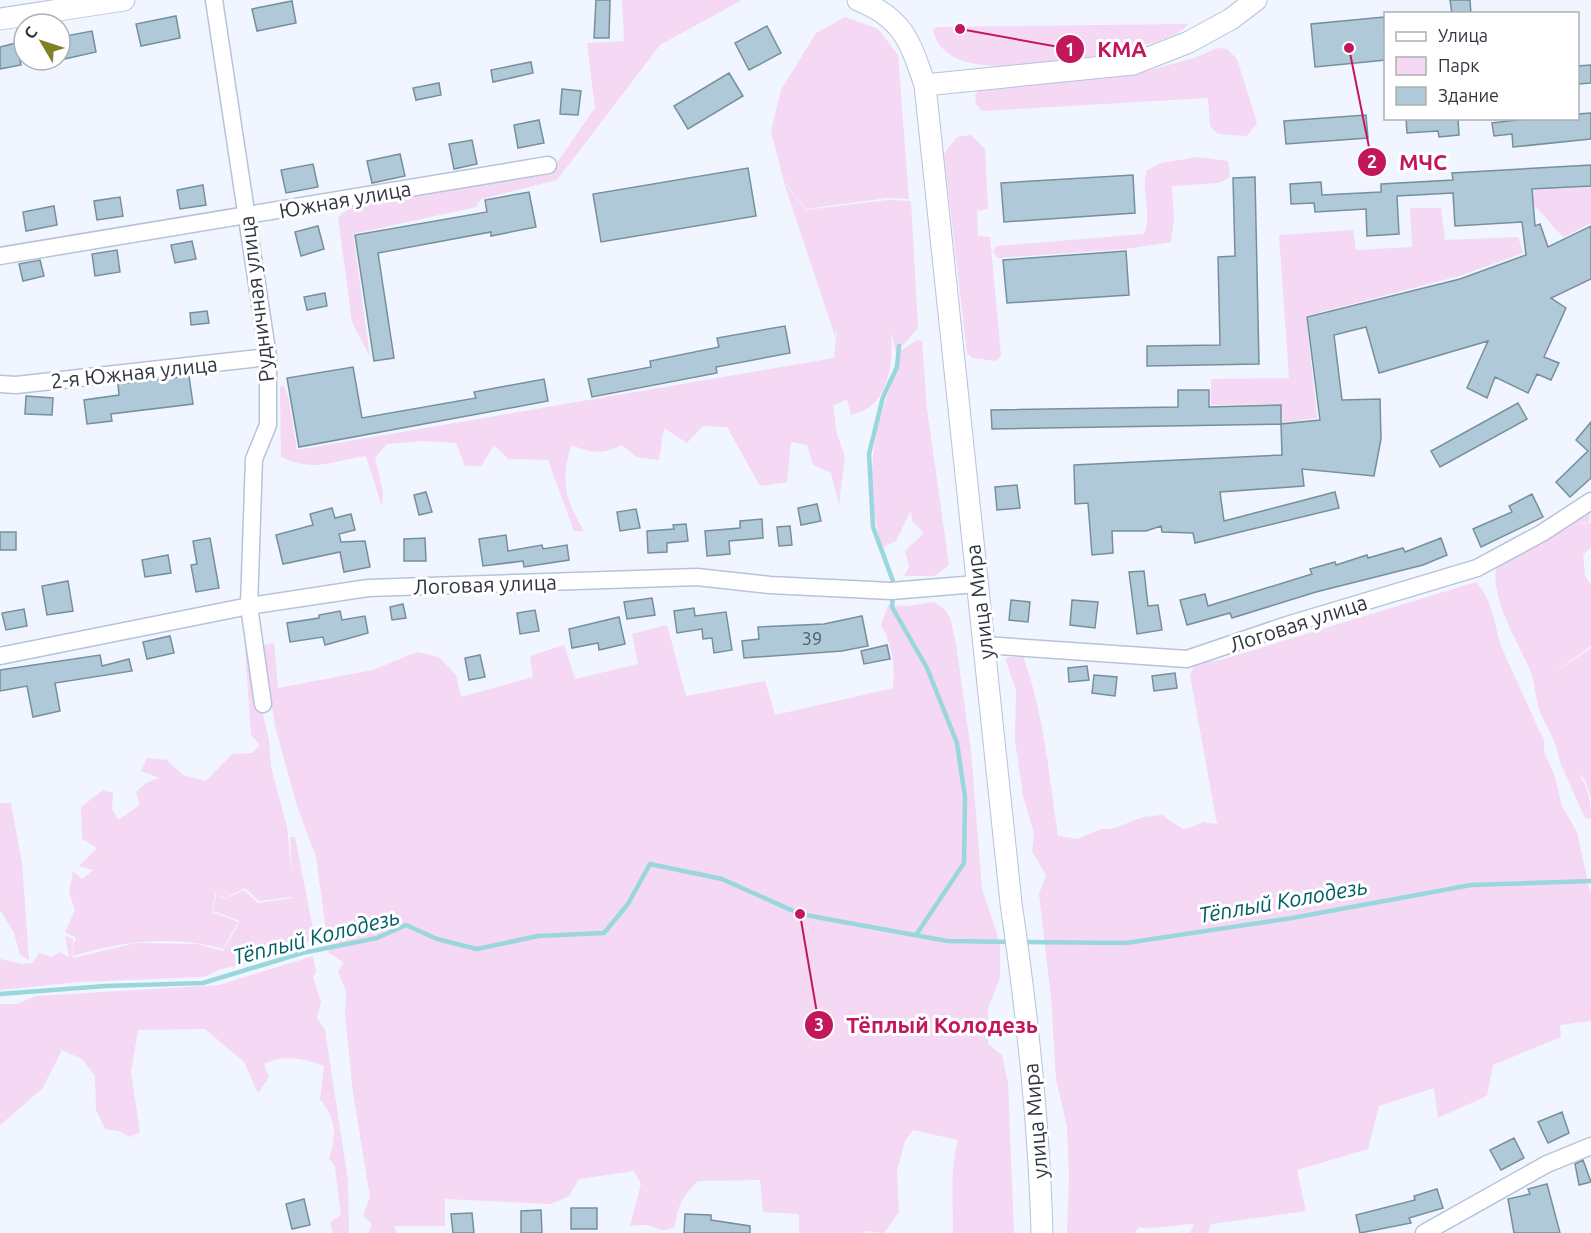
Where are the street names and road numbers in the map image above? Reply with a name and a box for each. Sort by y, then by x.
street label: Южная улица [277,176,413,222]
street label: Рудничная улица [234,215,278,383]
street label: 2-я Южная улица [49,351,219,393]
street label: улица Мира [960,543,998,661]
street label: Логовая улица [413,570,557,598]
street label: Логовая улица [1226,589,1370,657]
street label: улица Мира [1018,1062,1052,1180]

